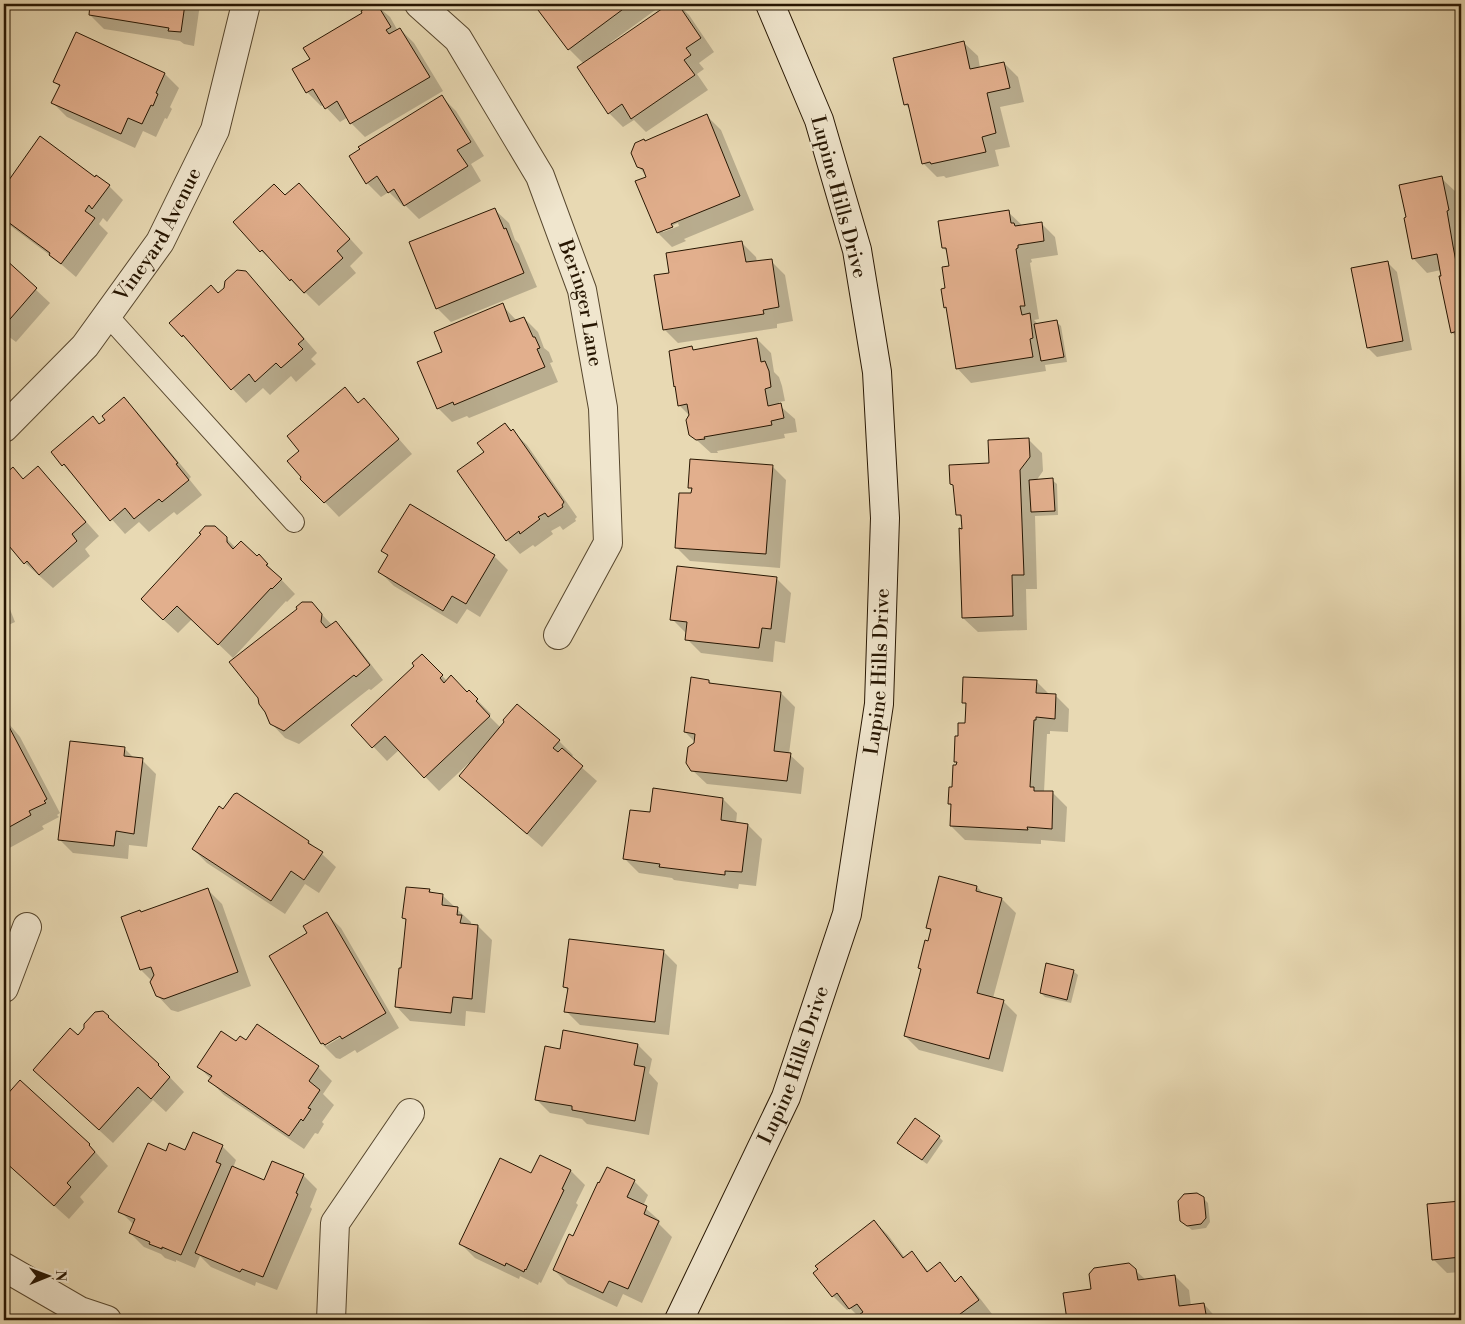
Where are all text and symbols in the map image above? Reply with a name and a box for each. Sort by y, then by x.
street label: Lupine Hills Drive [804,113,872,281]
street label: Vineyard Avenue [108,164,207,307]
street label: Beringer Lane [552,235,608,369]
street label: Lupine Hills Drive [859,588,895,757]
street label: Lupine Hills Drive [753,983,835,1148]
north arrow [22,1252,72,1302]
text: N [51,1270,69,1281]

